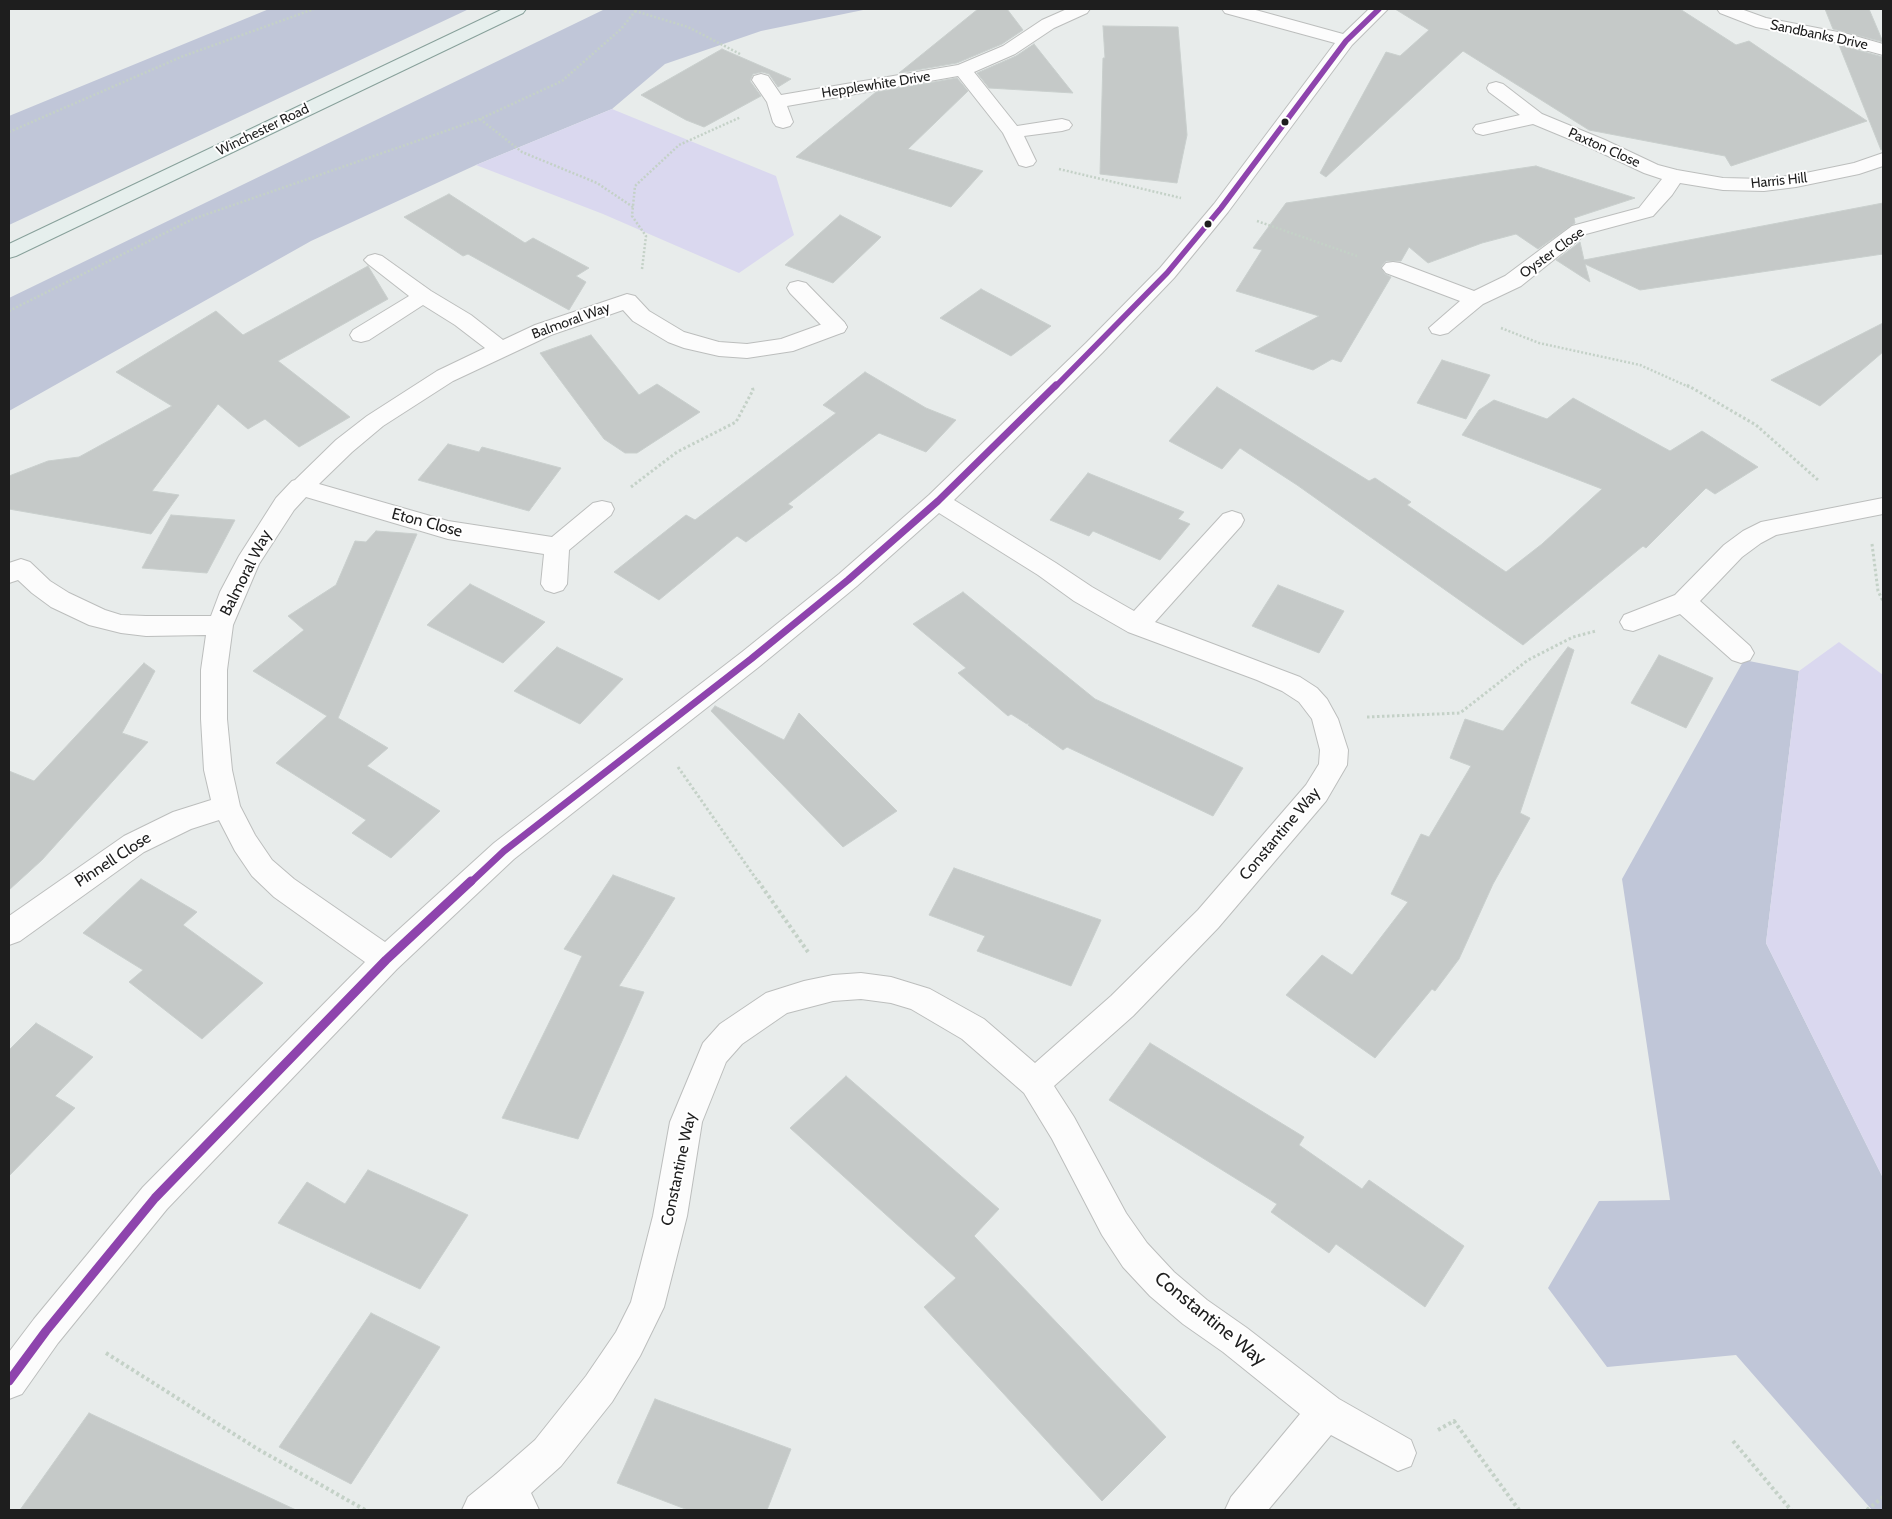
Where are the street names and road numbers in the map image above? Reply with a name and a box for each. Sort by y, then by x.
street label: Sandbanks Drive [1769,16,1869,54]
street label: Hepplewhite Drive [820,68,932,102]
street label: Winchester Road [214,100,312,160]
street label: Paxton Close [1565,125,1643,171]
street label: Harris Hill [1750,170,1808,192]
street label: Oyster Close [1517,224,1587,282]
street label: Balmoral Way [530,299,612,343]
street label: Eton Close [390,504,464,542]
street label: Balmoral Way [216,527,276,619]
street label: Constantine Way [1236,784,1324,884]
street label: Pinnell Close [71,828,155,892]
street label: Constantine Way [658,1111,700,1227]
street label: Constantine Way [1150,1267,1270,1371]

